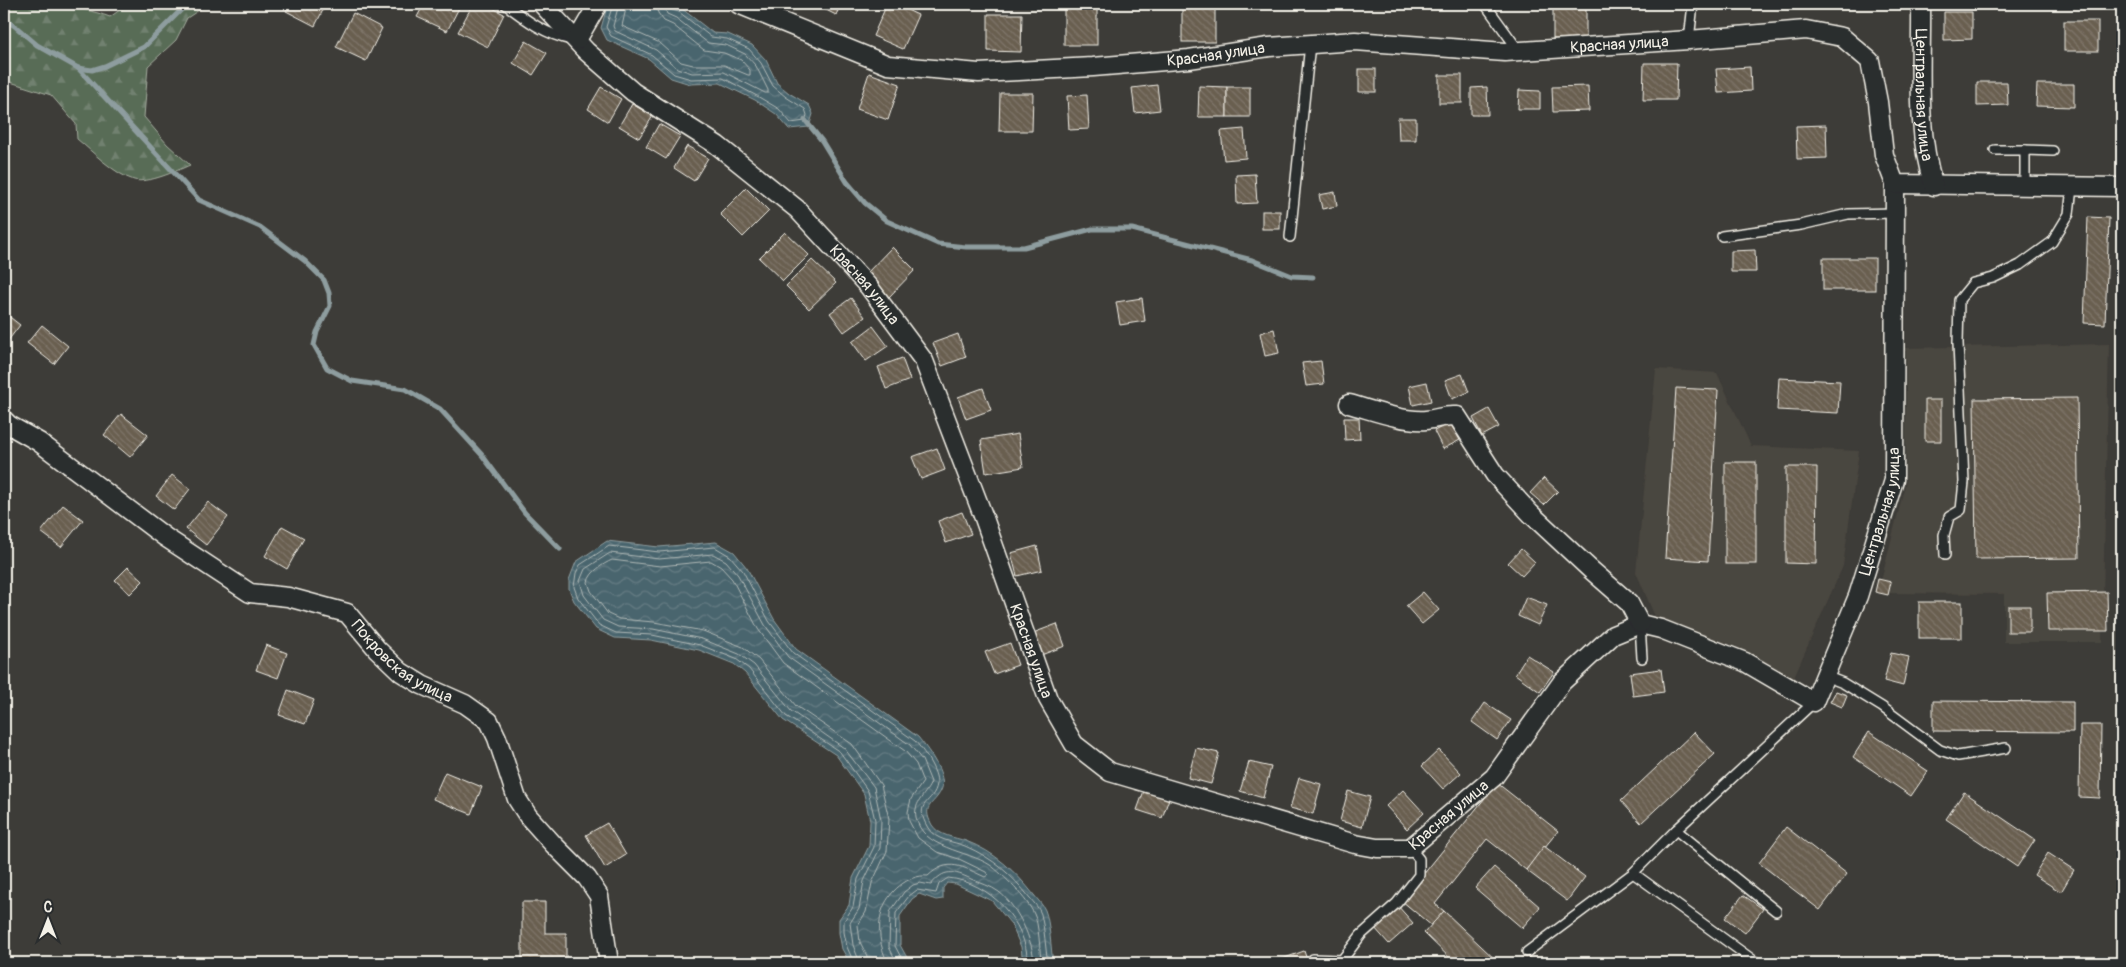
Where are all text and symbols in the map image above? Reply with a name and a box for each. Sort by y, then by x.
street label: Центральная улица [1911,28,1937,163]
street label: Красная улица [1570,31,1669,58]
street label: Красная улица [1166,38,1266,71]
street label: Красная улица [825,241,904,329]
street label: Центральная улица [1855,447,1904,578]
street label: Красная улица [1005,601,1057,701]
street label: Покровская улица [347,616,456,707]
street label: Красная улица [1405,776,1493,855]
north arrow [22,894,72,944]
text: С [44,899,53,916]

